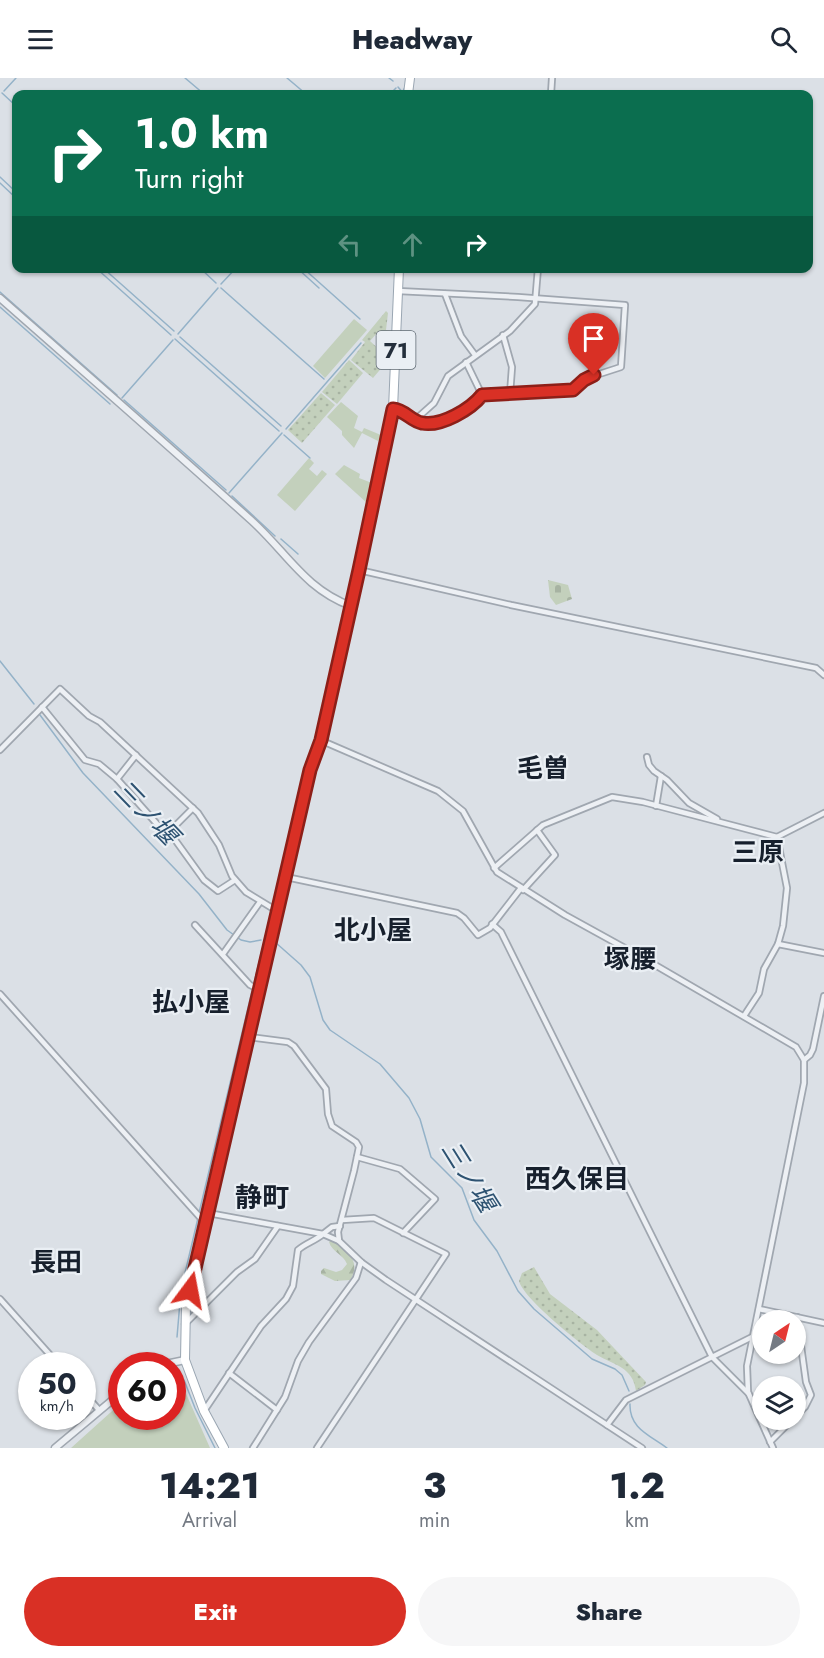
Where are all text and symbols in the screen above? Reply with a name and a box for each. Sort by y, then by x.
text: Headway [352,20,472,59]
icon: menu [24,23,57,56]
icon: search [767,23,800,56]
text: 1.0 km [135,103,269,164]
icon: right [36,114,114,192]
text: Turn right [135,159,243,198]
icon: left [333,228,366,261]
icon: ahead [396,228,429,261]
icon: right [459,228,492,261]
pin [568,313,619,375]
icon: arrive [577,322,610,355]
road number: 71 [376,331,416,369]
district label: 毛曽 [517,749,569,787]
water label: 三ノ堰 [105,771,190,856]
district label: 三原 [732,833,784,871]
district label: 北小屋 [334,911,412,949]
district label: 塚腰 [604,940,656,978]
district label: 払小屋 [152,983,230,1021]
water label: 三ノ堰 [432,1133,508,1223]
district label: 西久保目 [525,1160,629,1198]
district label: 静町 [235,1178,289,1217]
district label: 長田 [30,1243,82,1281]
position arrow [158,1258,222,1322]
north arrow [752,1310,806,1364]
map controls [752,1310,806,1430]
speed limit sign: 60 [108,1352,186,1430]
text: 50 [37,1362,77,1405]
button: layers [752,1376,806,1430]
text: km/h [40,1395,74,1417]
text: 14:21 [159,1459,260,1511]
text: 3 [423,1459,446,1511]
text: 1.2 [609,1459,665,1511]
text: Arrival [182,1506,237,1535]
text: min [419,1506,450,1535]
text: km [625,1506,649,1535]
button: Exit [24,1577,406,1646]
button: Share [418,1577,800,1646]

